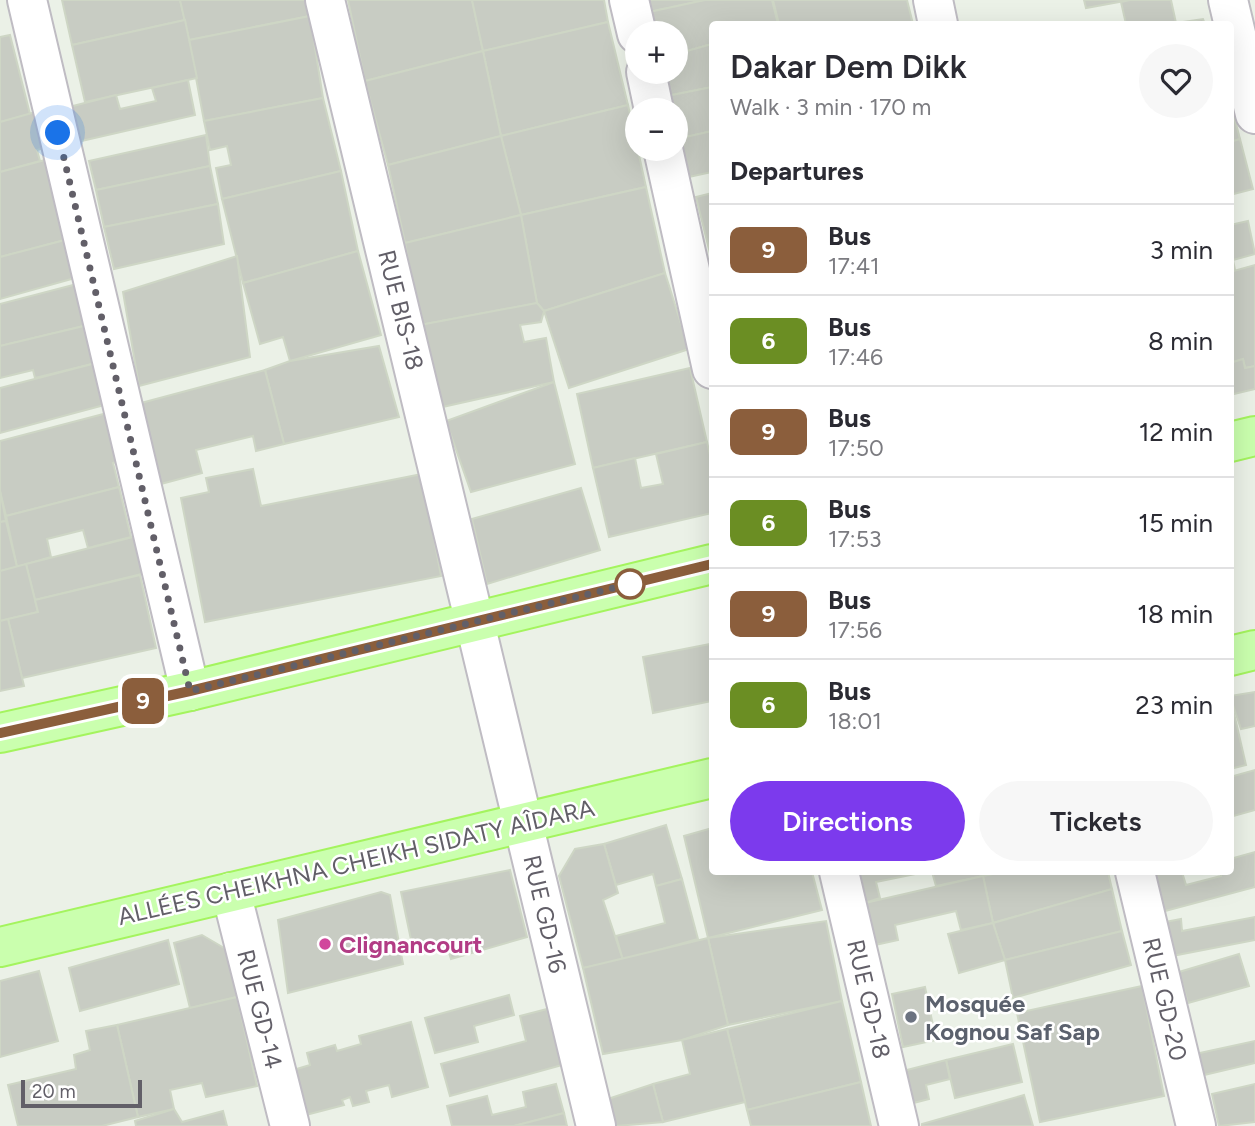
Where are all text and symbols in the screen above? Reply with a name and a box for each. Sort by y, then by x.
map controls [625,21,688,161]
button: + [625,21,688,84]
button: heart [1139,44,1213,118]
text: Dakar Dem Dikk [730,47,967,86]
text: Walk · 3 min · 170 m [730,93,931,121]
button: − [625,98,688,161]
your location [40,115,75,150]
text: Departures [730,155,864,187]
text: Bus [828,220,871,252]
text: 3 min [1150,234,1213,266]
text: 9 [762,235,775,264]
street label: RUE BIS-18 [372,247,430,373]
text: 17:41 [828,252,879,280]
text: Bus [828,311,871,343]
text: 8 min [1148,325,1213,357]
text: 6 [762,326,775,355]
text: 17:46 [828,343,883,371]
text: Bus [828,402,871,434]
text: 12 min [1139,416,1213,448]
text: 9 [762,417,775,446]
text: 17:50 [828,434,884,462]
text: Bus [828,493,871,525]
text: 15 min [1138,507,1213,539]
text: 6 [762,508,775,537]
text: 17:53 [828,525,881,553]
unlabelled marker [615,569,645,599]
text: Bus [828,584,871,616]
text: 18 min [1137,598,1213,630]
text: 9 [762,599,775,628]
text: 17:56 [828,616,882,644]
text: Bus [828,675,871,707]
line badge: 9 [120,678,166,724]
text: 9 [136,686,150,715]
text: 23 min [1135,689,1213,721]
text: 6 [762,690,775,719]
text: 18:01 [828,707,882,735]
button: Directions [730,781,965,861]
button: Tickets [979,781,1213,861]
street label: ALLÉES CHEIKHNA CHEIKH SIDATY AÎDARA [115,793,598,931]
street label: RUE GD-16 [517,852,573,976]
place label: Clignancourt [339,930,483,959]
street label: RUE GD-20 [1137,934,1193,1064]
marker: Clignancourt [317,936,333,952]
street label: RUE GD-18 [841,937,897,1061]
street label: RUE GD-14 [231,946,289,1072]
place label: Mosquée Kognou Saf Sap [925,989,1100,1046]
marker: Mosquée Kognou Saf Sap [903,1009,919,1025]
scale bar [21,1077,142,1109]
text: 20 m [32,1080,76,1103]

